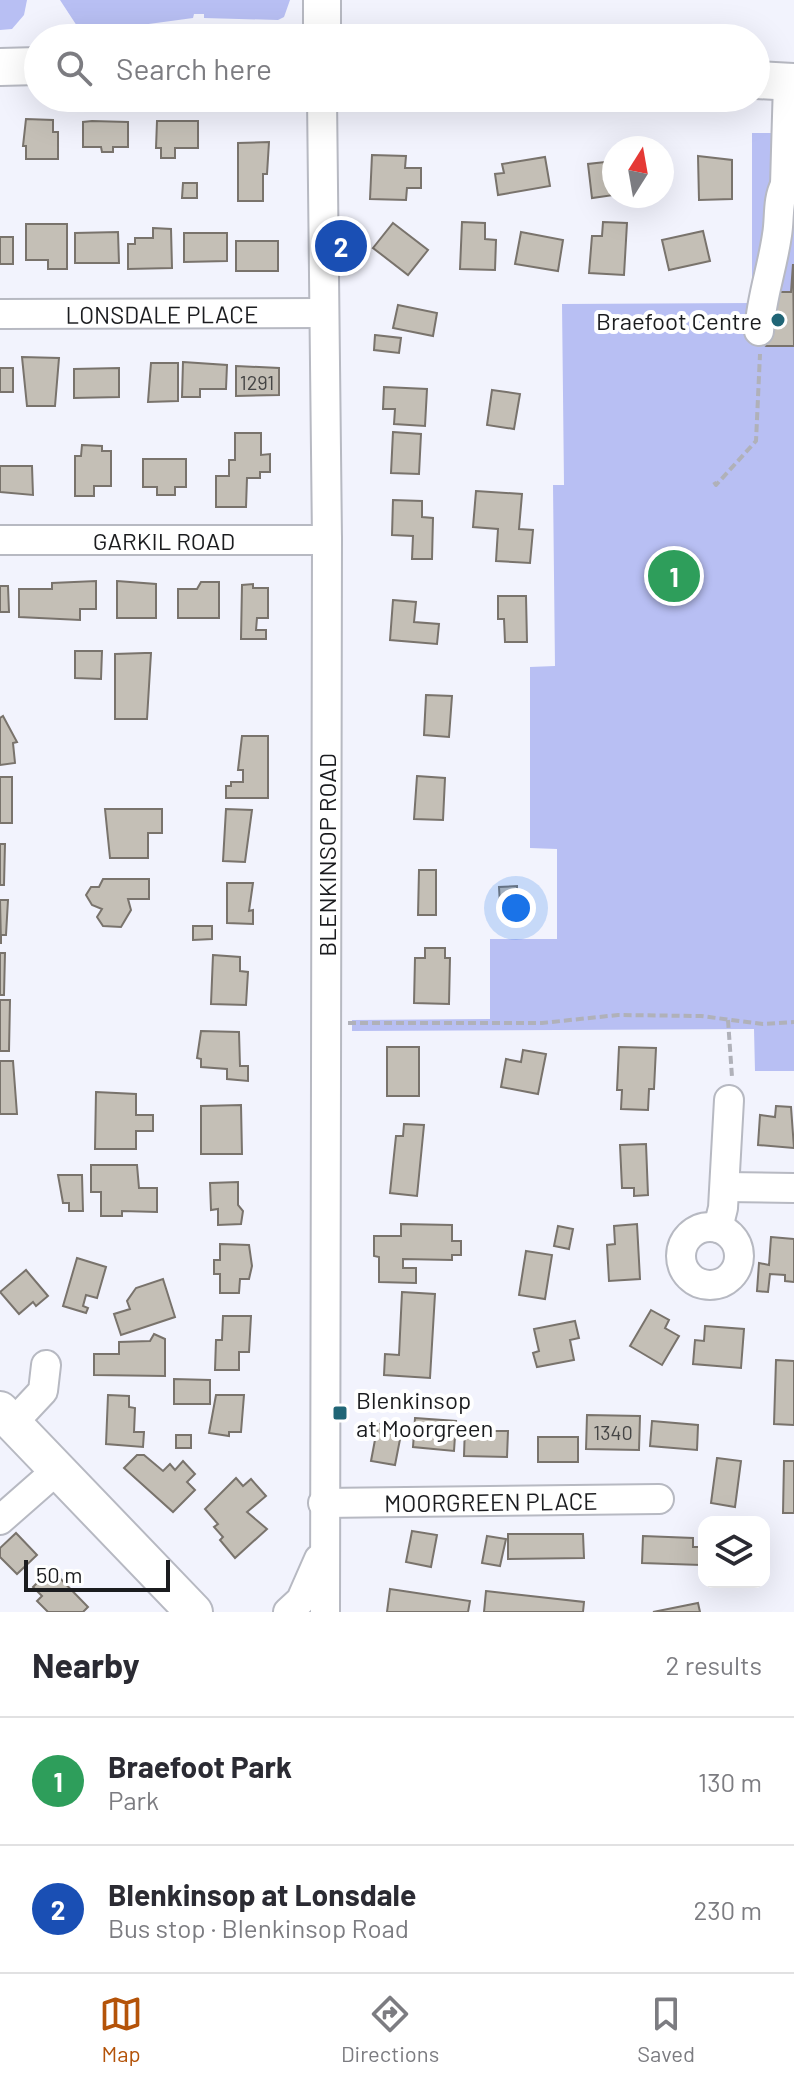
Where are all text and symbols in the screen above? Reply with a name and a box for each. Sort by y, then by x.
search box [24,24,770,112]
icon: search [52,46,96,90]
text: Search here [116,50,272,86]
north arrow [602,136,674,208]
pin: 2 [315,216,367,276]
street label: LONSDALE PLACE [66,299,258,328]
place label: Braefoot Centre [596,306,762,335]
marker: Braefoot Centre [769,311,787,329]
house number: 1291 [240,370,274,394]
street label: GARKIL ROAD [93,526,235,555]
pin: 1 [648,546,700,606]
street label: BLENKINSOP ROAD [312,753,341,957]
your location [496,888,536,928]
place label: Blenkinsop at Moorgreen [356,1385,493,1442]
marker: Blenkinsop at Moorgreen [331,1404,349,1422]
house number: 1340 [593,1420,633,1444]
street label: MOORGREEN PLACE [384,1485,598,1517]
map controls [698,1516,770,1588]
button: layers [698,1516,770,1588]
scale bar [24,1556,170,1592]
text: 50 m [36,1561,82,1587]
text: Nearby [32,1644,140,1685]
text: 2 results [666,1649,762,1680]
text: Braefoot Park [108,1748,292,1784]
text: 1 [53,1766,63,1797]
text: 130 m [698,1766,762,1797]
text: Park [108,1784,159,1815]
text: Blenkinsop at Lonsdale [108,1876,416,1912]
text: 2 [51,1894,65,1925]
text: 230 m [693,1894,762,1925]
text: Bus stop · Blenkinsop Road [108,1912,409,1943]
tab: Map [99,1992,143,2066]
tab: Directions [341,1992,439,2066]
tab: Saved [637,1992,695,2066]

